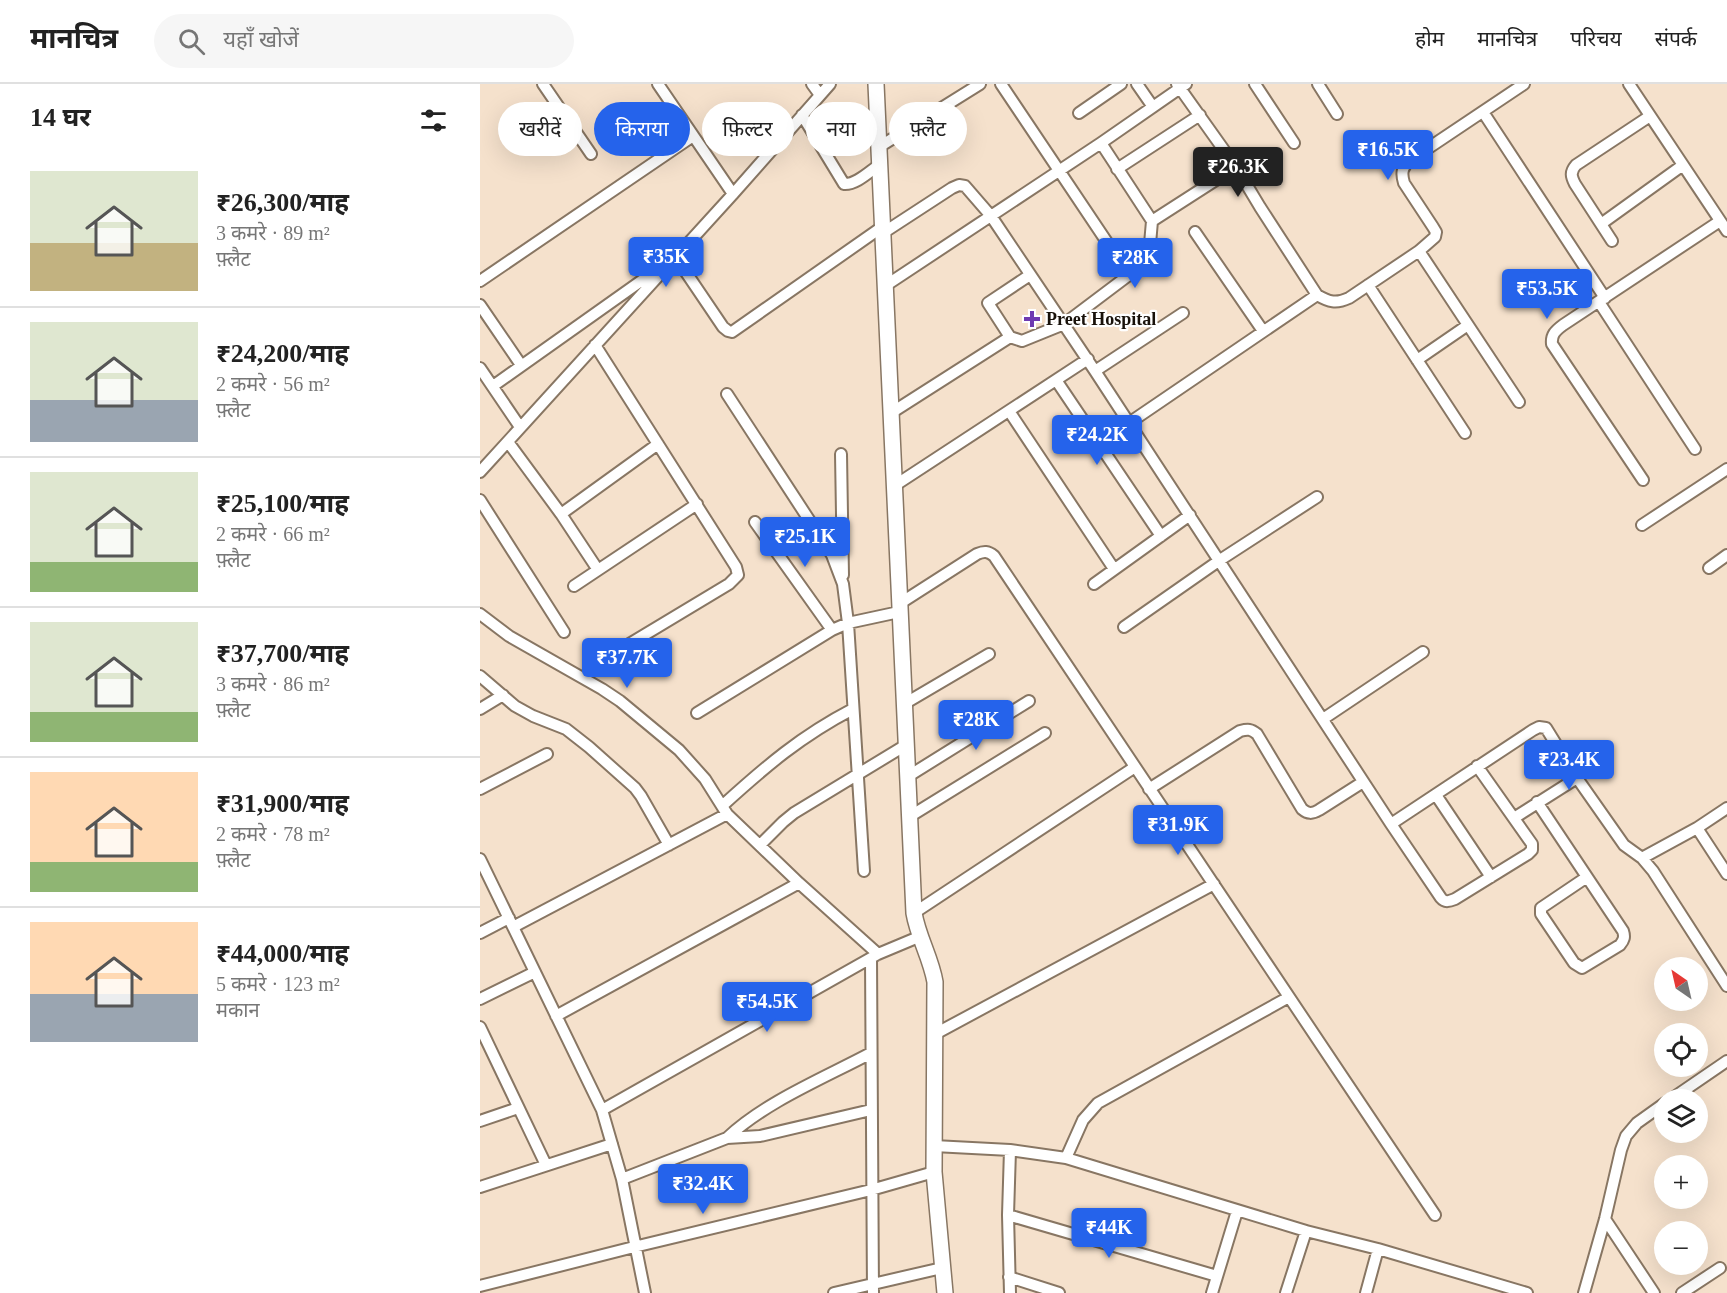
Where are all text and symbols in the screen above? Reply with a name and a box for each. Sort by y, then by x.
search box [154,14,574,68]
text: मानचित्र [30,23,118,54]
icon: search [175,25,208,58]
text: यहाँ खोजें [223,27,299,52]
text: होम [1415,27,1444,51]
text: मानचित्र [1477,27,1537,51]
text: परिचय [1570,27,1622,51]
text: संपर्क [1655,27,1697,51]
chip: खरीदें [498,102,582,156]
chip: किराया [594,102,690,156]
chip: फ़िल्टर [702,102,794,156]
chip: नया [806,102,877,156]
chip: फ़्लैट [889,102,967,156]
text: 14 घर [30,103,91,132]
icon: filters [417,104,450,137]
pin: ₹16.5K [1339,130,1437,181]
text: ₹16.5K [1357,138,1419,160]
pin: ₹26.3K [1189,147,1287,198]
text: ₹26.3K [1207,155,1269,177]
text: ₹26,300/माह [216,188,349,217]
icon: home [78,195,150,267]
text: 3 कमरे · 89 m² [216,222,330,244]
pin: ₹35K [630,237,702,288]
pin: ₹28K [1099,238,1171,289]
text: ₹35K [643,245,690,267]
text: ₹28K [1112,246,1159,268]
text: फ़्लैट [216,248,251,270]
pin: ₹53.5K [1498,269,1596,320]
text: ₹53.5K [1516,277,1578,299]
place label: Preet Hospital [1046,309,1156,329]
marker: Preet Hospital [1023,310,1041,328]
text: ₹24,200/माह [216,339,349,368]
icon: home [78,346,150,418]
text: 2 कमरे · 56 m² [216,373,330,395]
text: फ़्लैट [216,399,251,421]
pin: ₹24.2K [1048,415,1146,466]
text: ₹24.2K [1066,423,1128,445]
text: ₹25,100/माह [216,489,349,518]
icon: home [78,496,150,568]
pin: ₹25.1K [756,517,854,568]
text: 2 कमरे · 66 m² [216,523,330,545]
text: ₹25.1K [774,525,836,547]
text: फ़्लैट [216,549,251,571]
pin: ₹37.7K [578,638,676,689]
text: ₹37,700/माह [216,639,349,668]
icon: home [78,646,150,718]
text: ₹37.7K [596,646,658,668]
text: 3 कमरे · 86 m² [216,673,330,695]
text: फ़्लैट [216,699,251,721]
pin: ₹28K [940,700,1012,751]
text: ₹28K [953,708,1000,730]
pin: ₹23.4K [1520,740,1618,791]
text: ₹23.4K [1538,748,1600,770]
text: ₹31,900/माह [216,789,349,818]
icon: home [78,796,150,868]
pin: ₹31.9K [1129,805,1227,856]
text: ₹31.9K [1147,813,1209,835]
text: 2 कमरे · 78 m² [216,823,330,845]
text: फ़्लैट [216,849,251,871]
text: ₹44,000/माह [216,939,349,968]
icon: home [78,946,150,1018]
north arrow [1654,957,1708,1011]
map controls [1654,957,1708,1275]
text: 5 कमरे · 123 m² [216,973,340,995]
pin: ₹54.5K [718,982,816,1033]
text: ₹54.5K [736,990,798,1012]
text: मकान [216,999,260,1021]
button: locate [1654,1023,1708,1077]
button: layers [1654,1089,1708,1143]
button: + [1654,1155,1708,1209]
pin: ₹32.4K [654,1164,752,1215]
text: ₹32.4K [672,1172,734,1194]
pin: ₹44K [1073,1208,1145,1259]
text: ₹44K [1086,1216,1133,1238]
button: − [1654,1221,1708,1275]

